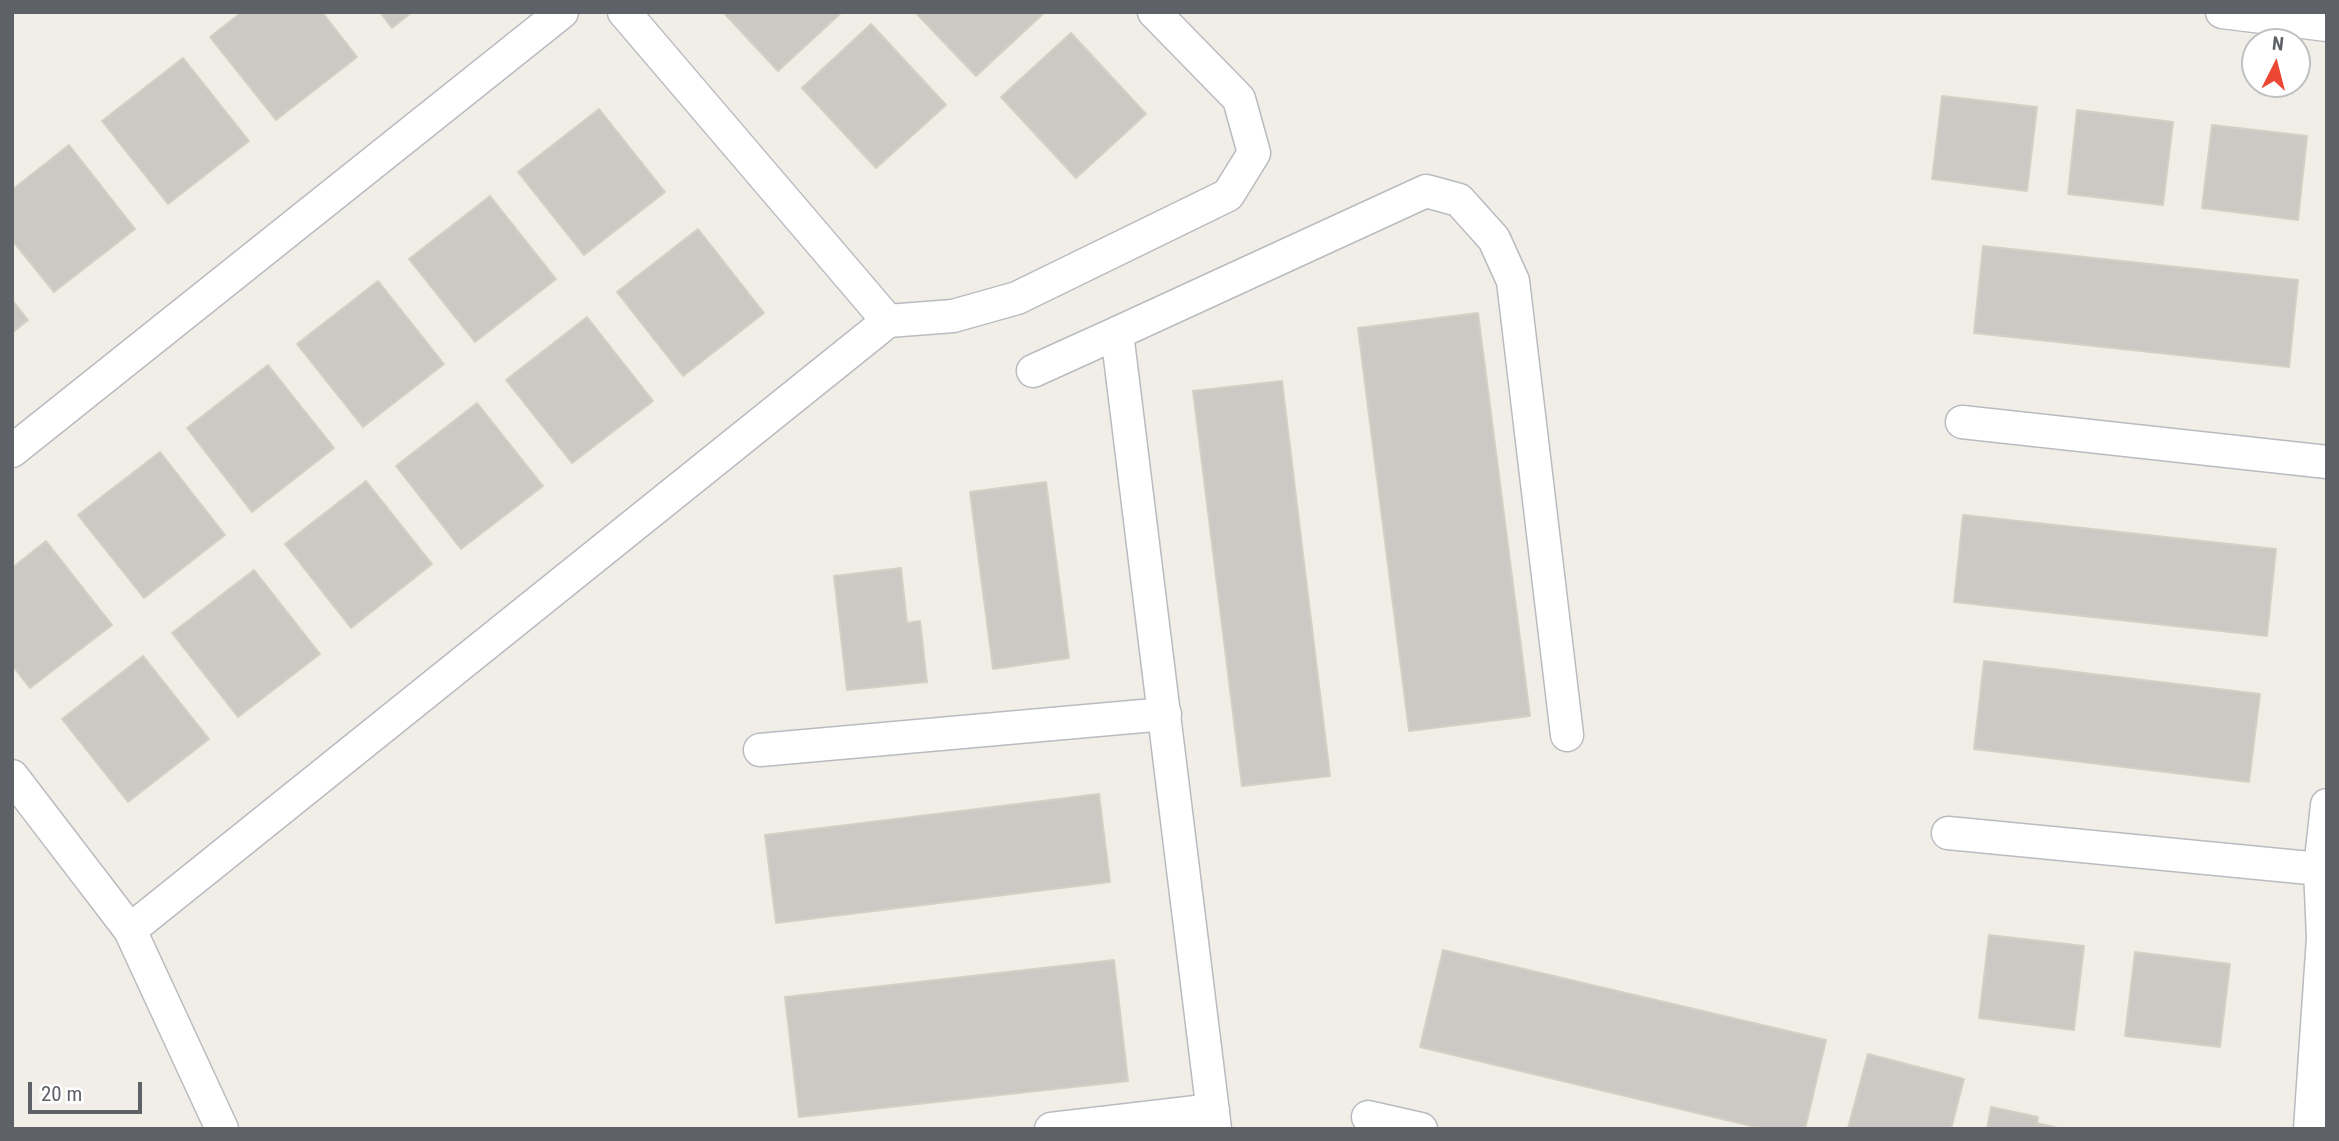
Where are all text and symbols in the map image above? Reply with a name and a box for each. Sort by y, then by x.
north arrow [2241,28,2311,98]
text: N [2271,32,2285,56]
scale bar [32,1068,145,1112]
text: 20 m [41,1082,82,1106]

